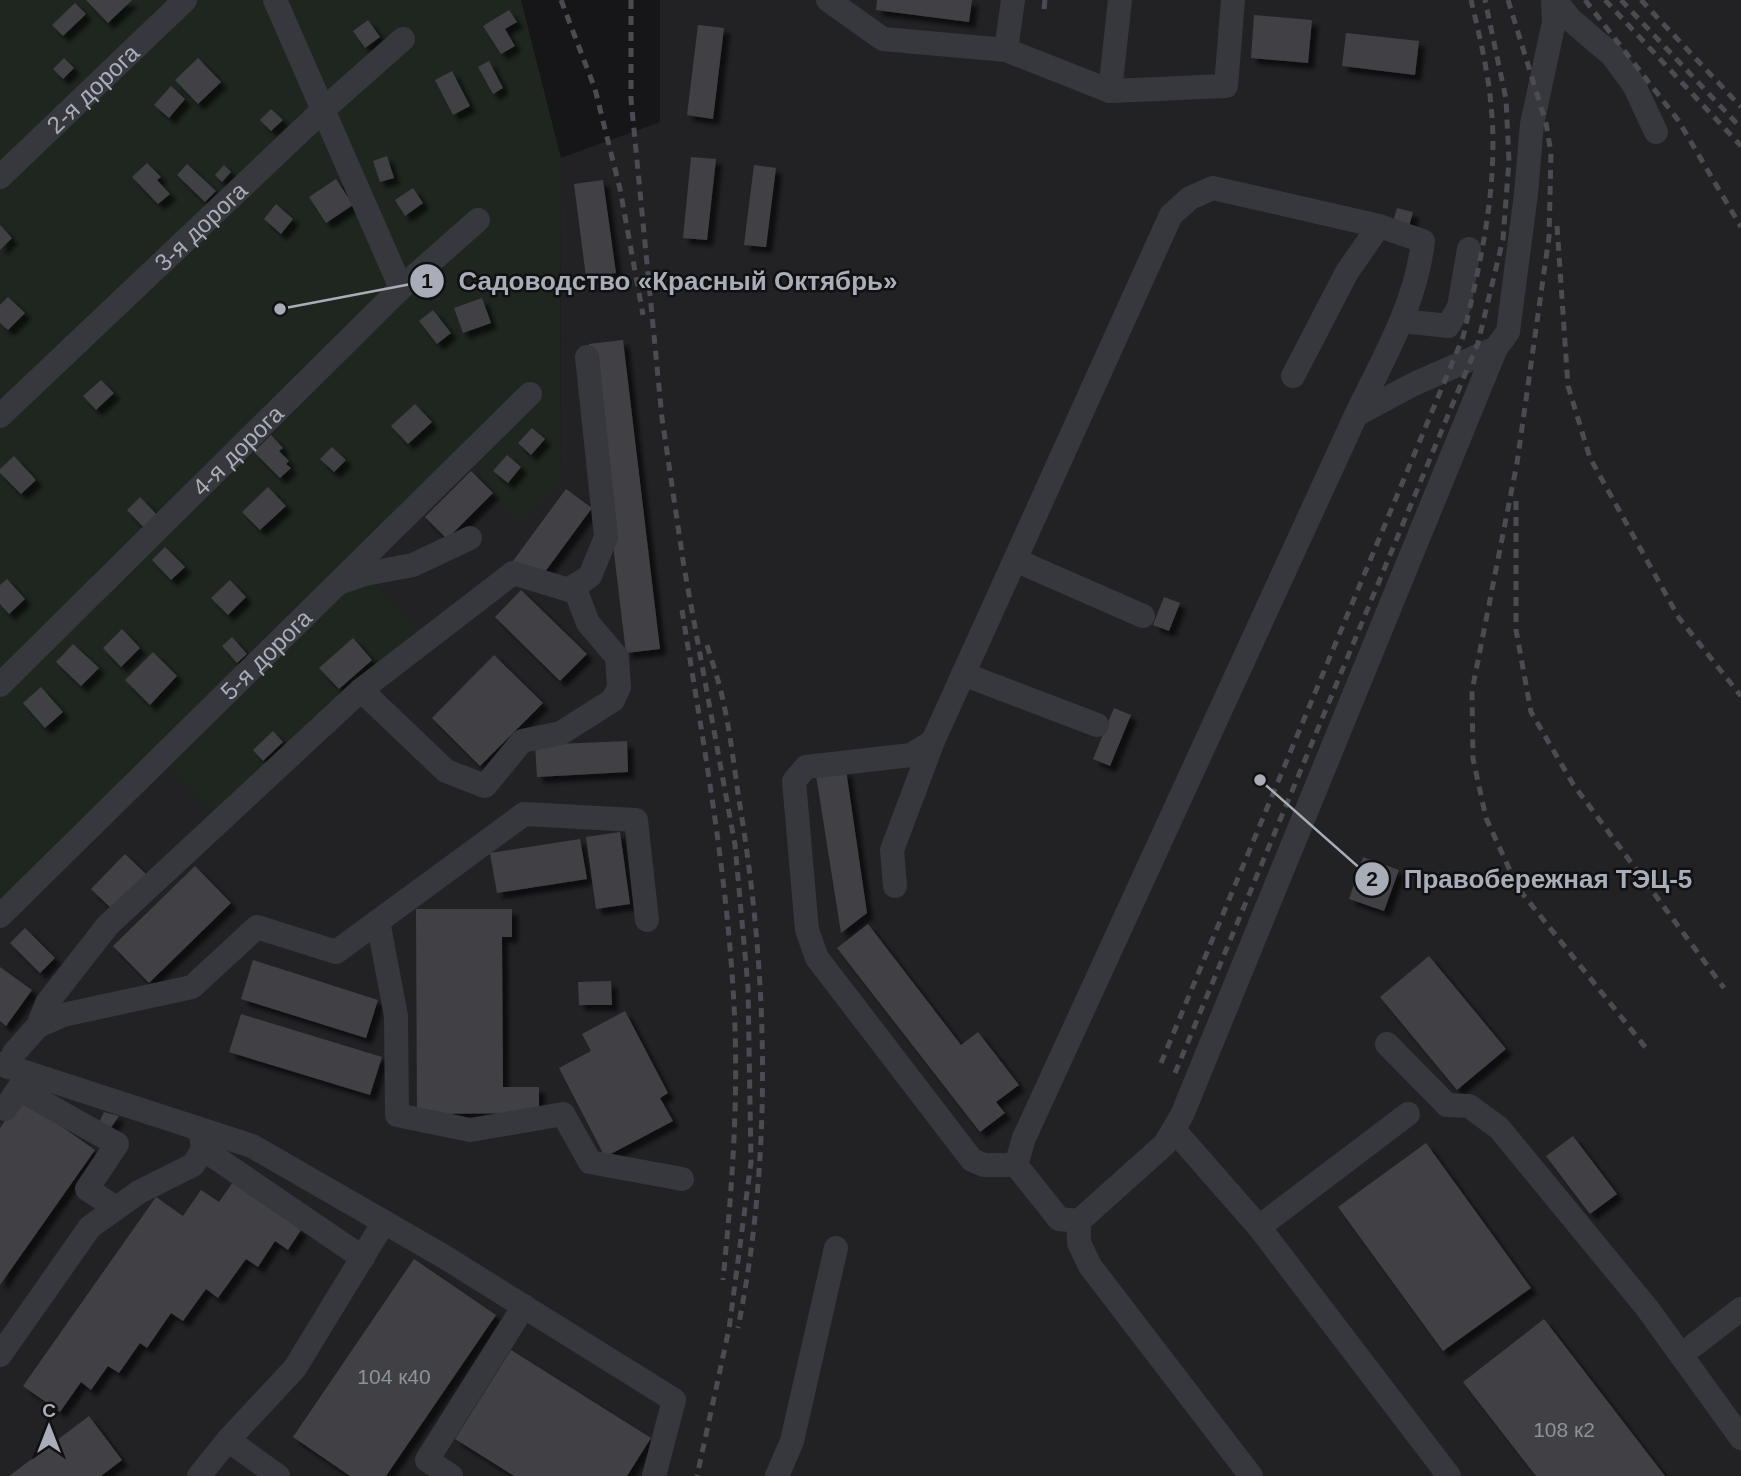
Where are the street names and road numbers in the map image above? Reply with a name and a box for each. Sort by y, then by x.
street label: 2-я дорога [41,38,144,139]
street label: 3-я дорога [149,176,252,276]
street label: 4-я дорога [186,399,289,501]
street label: 5-я дорога [215,603,317,705]

